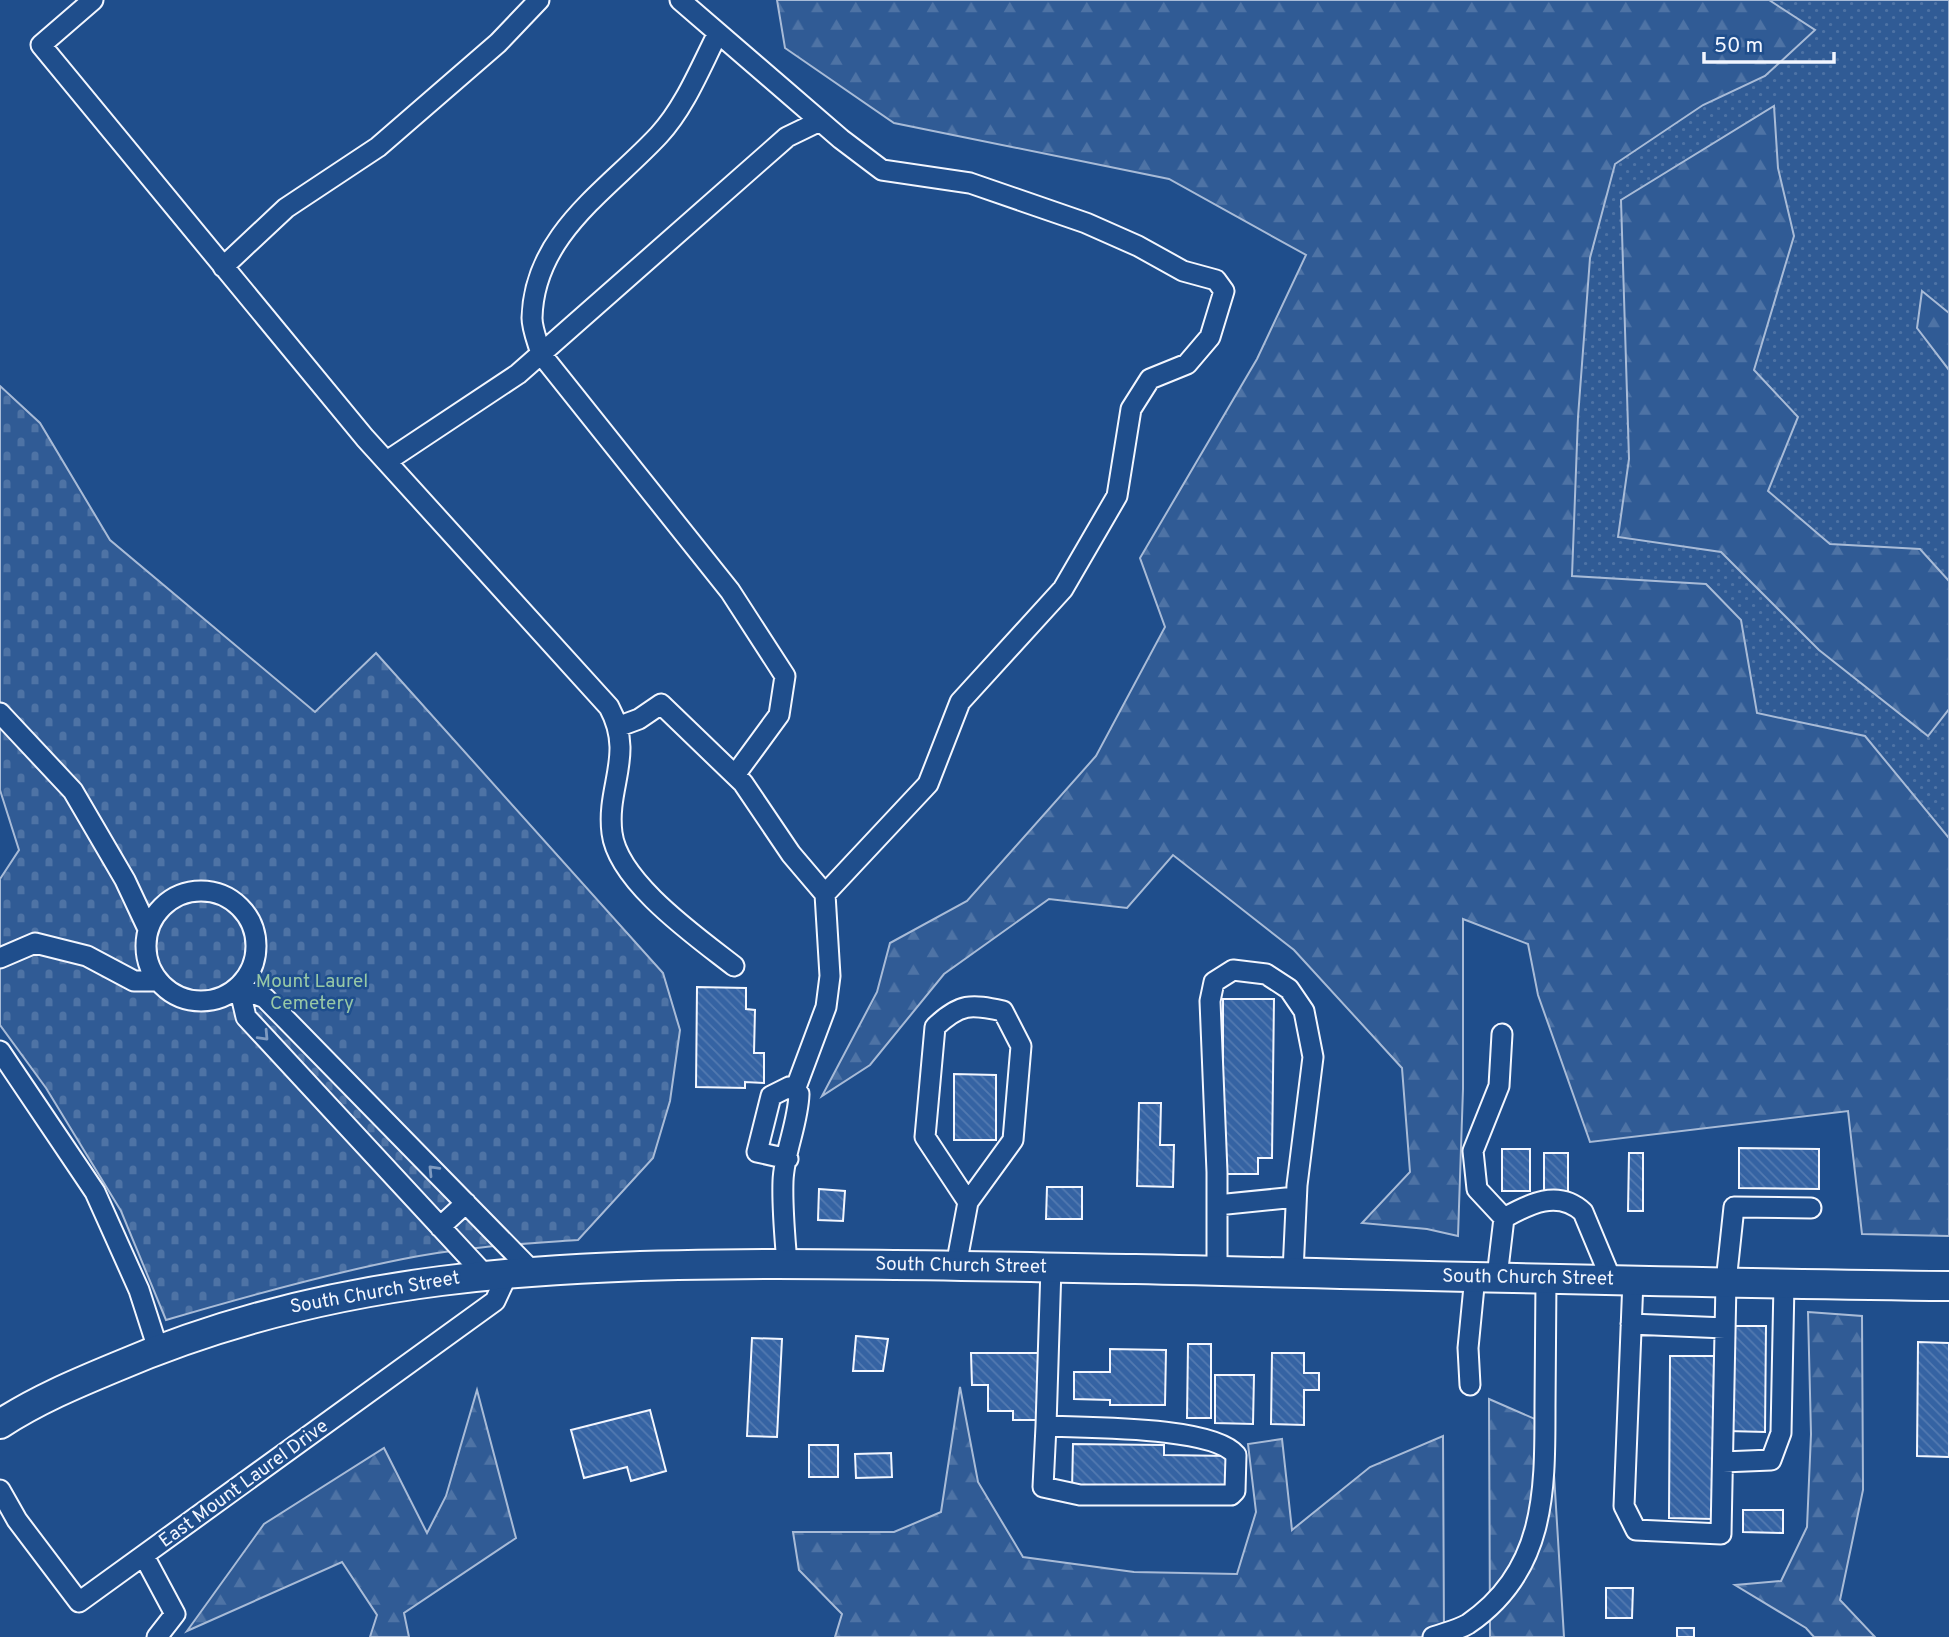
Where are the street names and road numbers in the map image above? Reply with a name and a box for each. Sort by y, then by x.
street label: South Church Street [875,1253,1047,1279]
street label: South Church Street [1442,1265,1614,1291]
street label: South Church Street [288,1266,462,1320]
street label: East Mount Laurel Drive [155,1414,333,1554]

